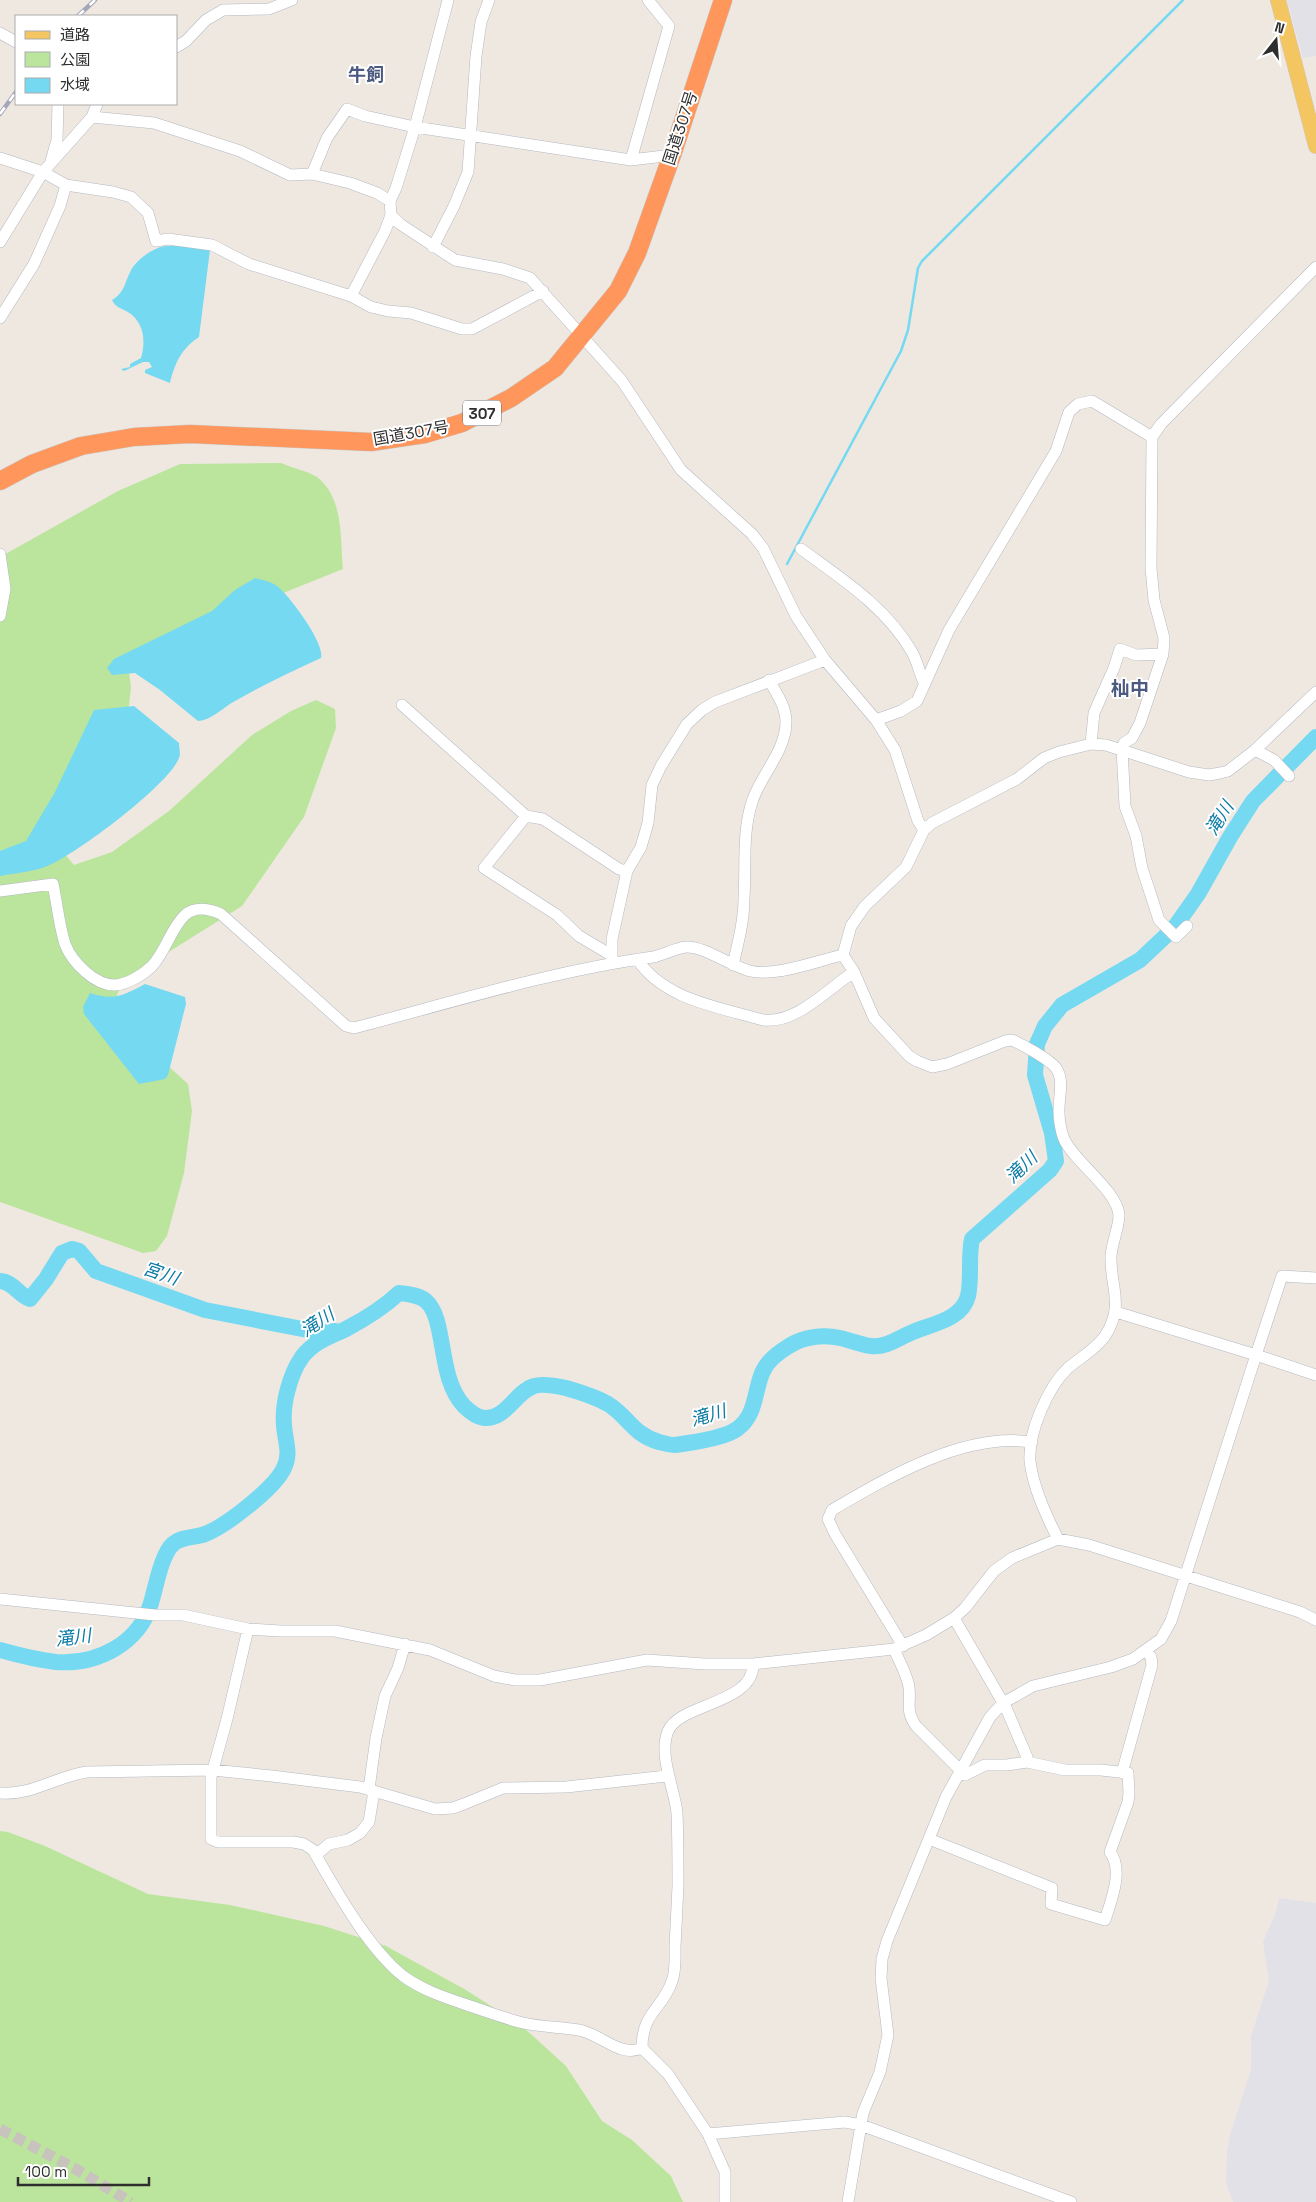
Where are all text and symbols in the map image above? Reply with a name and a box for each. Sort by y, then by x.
legend [15,15,178,105]
north arrow [1251,15,1301,65]
text: N [1273,18,1287,38]
text: 道路 [60,25,90,44]
text: 公園 [60,50,90,69]
district label: 牛飼 [348,63,384,86]
text: 水域 [60,75,90,94]
street label: 国道307号 [658,88,702,168]
road number: 307 [463,400,501,426]
street label: 国道307号 [371,416,451,450]
district label: 杣中 [1111,676,1149,701]
water label: 滝川 [1200,795,1239,839]
water label: 滝川 [1000,1145,1043,1188]
water label: 宮川 [140,1256,184,1290]
water label: 滝川 [296,1301,340,1341]
water label: 滝川 [688,1398,730,1431]
water label: 滝川 [54,1623,94,1651]
scale bar [18,2154,149,2186]
text: 100 m [25,2162,67,2181]

